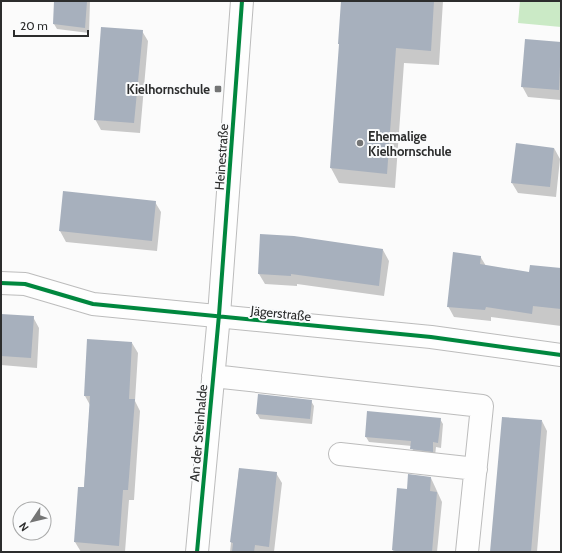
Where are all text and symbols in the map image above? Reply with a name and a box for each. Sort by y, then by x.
scale bar [14,12,88,38]
text: 20 m [20,18,48,33]
place label: Kielhornschule [126,81,210,97]
marker: Kielhornschule [213,84,223,94]
street label: Heinestraße [211,123,231,191]
place label: Ehemalige Kielhornschule [368,128,452,159]
marker: Ehemalige Kielhornschule [355,138,365,148]
street label: Jägerstraße [249,302,312,324]
street label: An der Steinhalde [186,383,210,482]
north arrow [12,501,52,541]
text: N [16,520,32,534]

